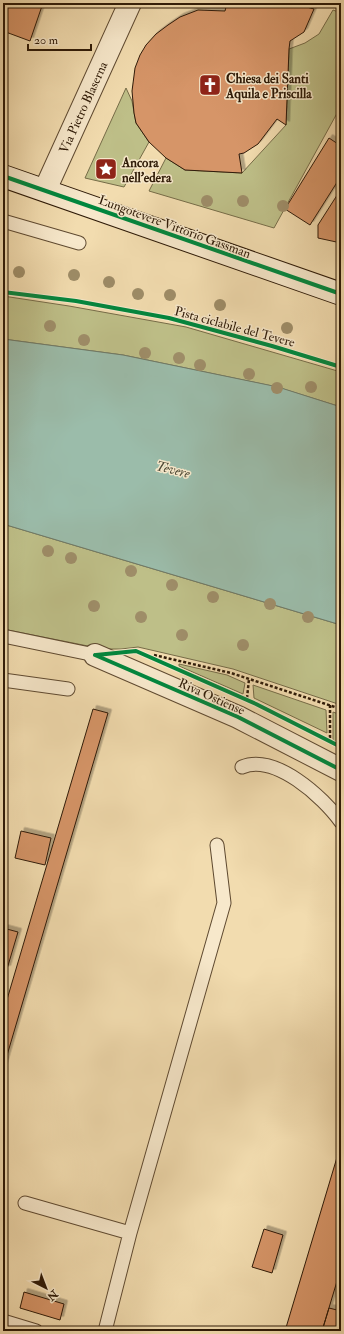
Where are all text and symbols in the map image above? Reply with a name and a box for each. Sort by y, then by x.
scale bar [28,26,91,52]
text: 20 m [34,33,59,48]
street label: Via Pietro Blaserna [56,59,112,156]
place label: Chiesa dei Santi Aquila e Priscilla [225,71,312,103]
church icon: Chiesa dei Santi Aquila e Priscilla [197,72,223,98]
place label: Ancora nell'edera [121,155,172,186]
place icon: Ancora nell'edera [93,156,119,182]
street label: Lungotevere Vittorio Gassman [96,192,253,262]
street label: Pista ciclabile del Tevere [173,303,297,351]
water label: Tevere [154,457,192,482]
street label: Riva Ostiense [176,675,248,719]
north arrow [26,1268,66,1308]
text: N [43,1286,61,1304]

